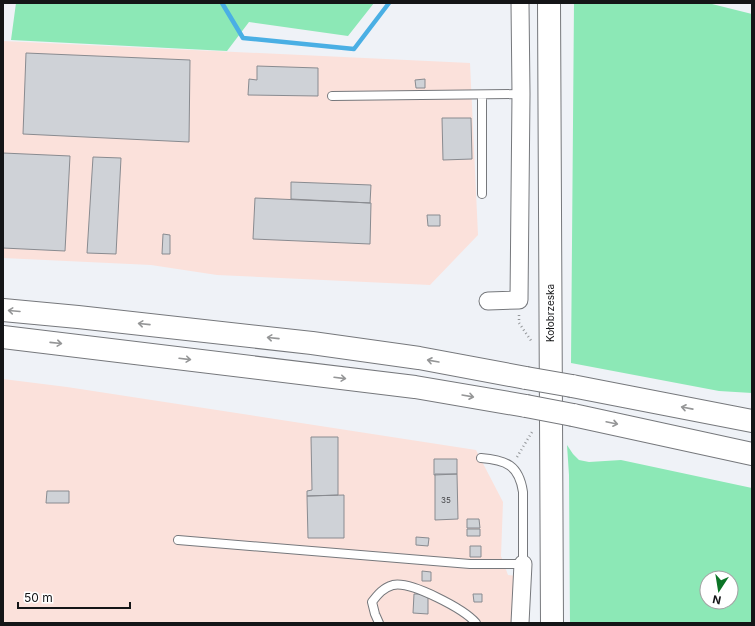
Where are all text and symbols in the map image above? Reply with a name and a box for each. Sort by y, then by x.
street label: Kołobrzeska [544,284,556,342]
one-way arrow [8,308,21,315]
one-way arrow [138,320,151,328]
one-way arrow [267,334,280,342]
one-way arrow [49,339,62,347]
one-way arrow [178,355,191,363]
one-way arrow [427,357,440,365]
one-way arrow [333,374,346,382]
one-way arrow [462,392,475,400]
one-way arrow [681,403,694,411]
one-way arrow [605,420,618,428]
house number: 35 [441,495,451,505]
north arrow [699,570,739,610]
scale bar [18,584,130,610]
text: 50 m [24,590,53,605]
text: N [711,592,722,608]

